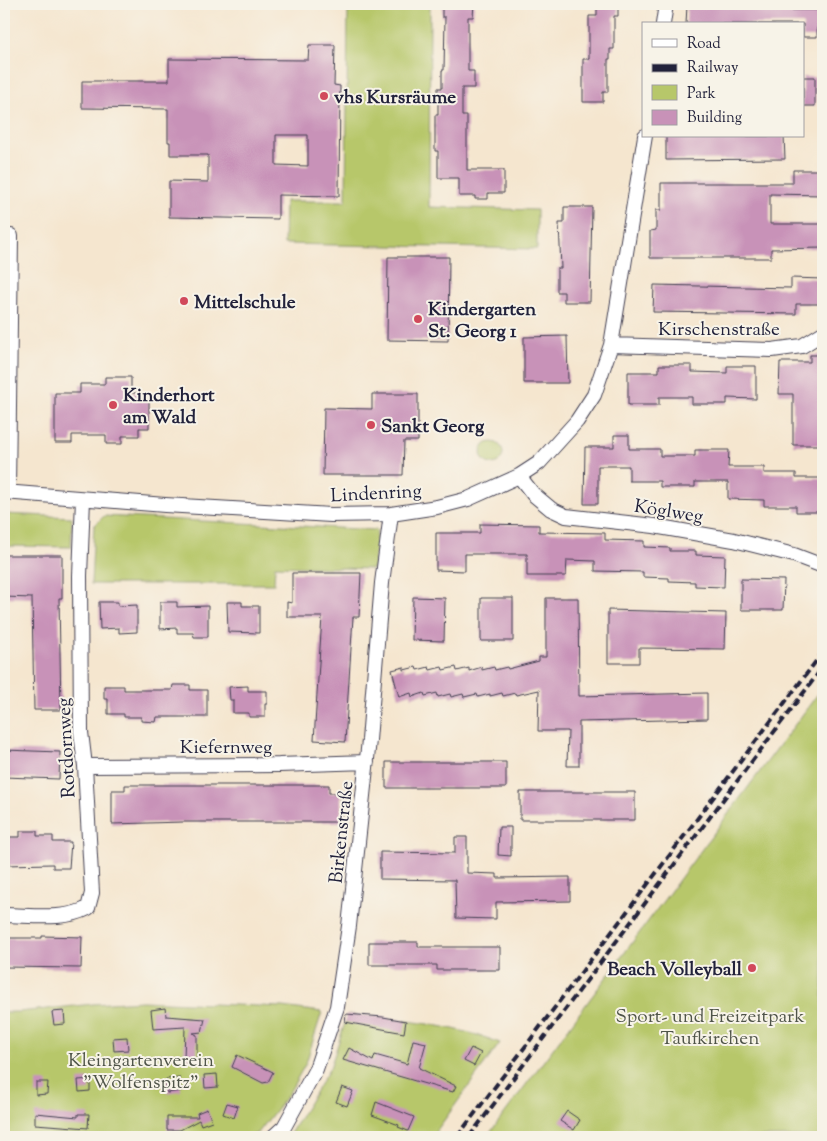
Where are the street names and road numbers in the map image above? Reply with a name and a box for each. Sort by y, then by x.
street label: Kirschenstraße [658,317,780,344]
street label: Lindenring [330,479,422,510]
street label: Köglweg [632,494,705,531]
street label: Rotdornweg [51,697,84,799]
street label: Kiefernweg [180,735,272,762]
street label: Birkenstraße [324,779,361,885]

